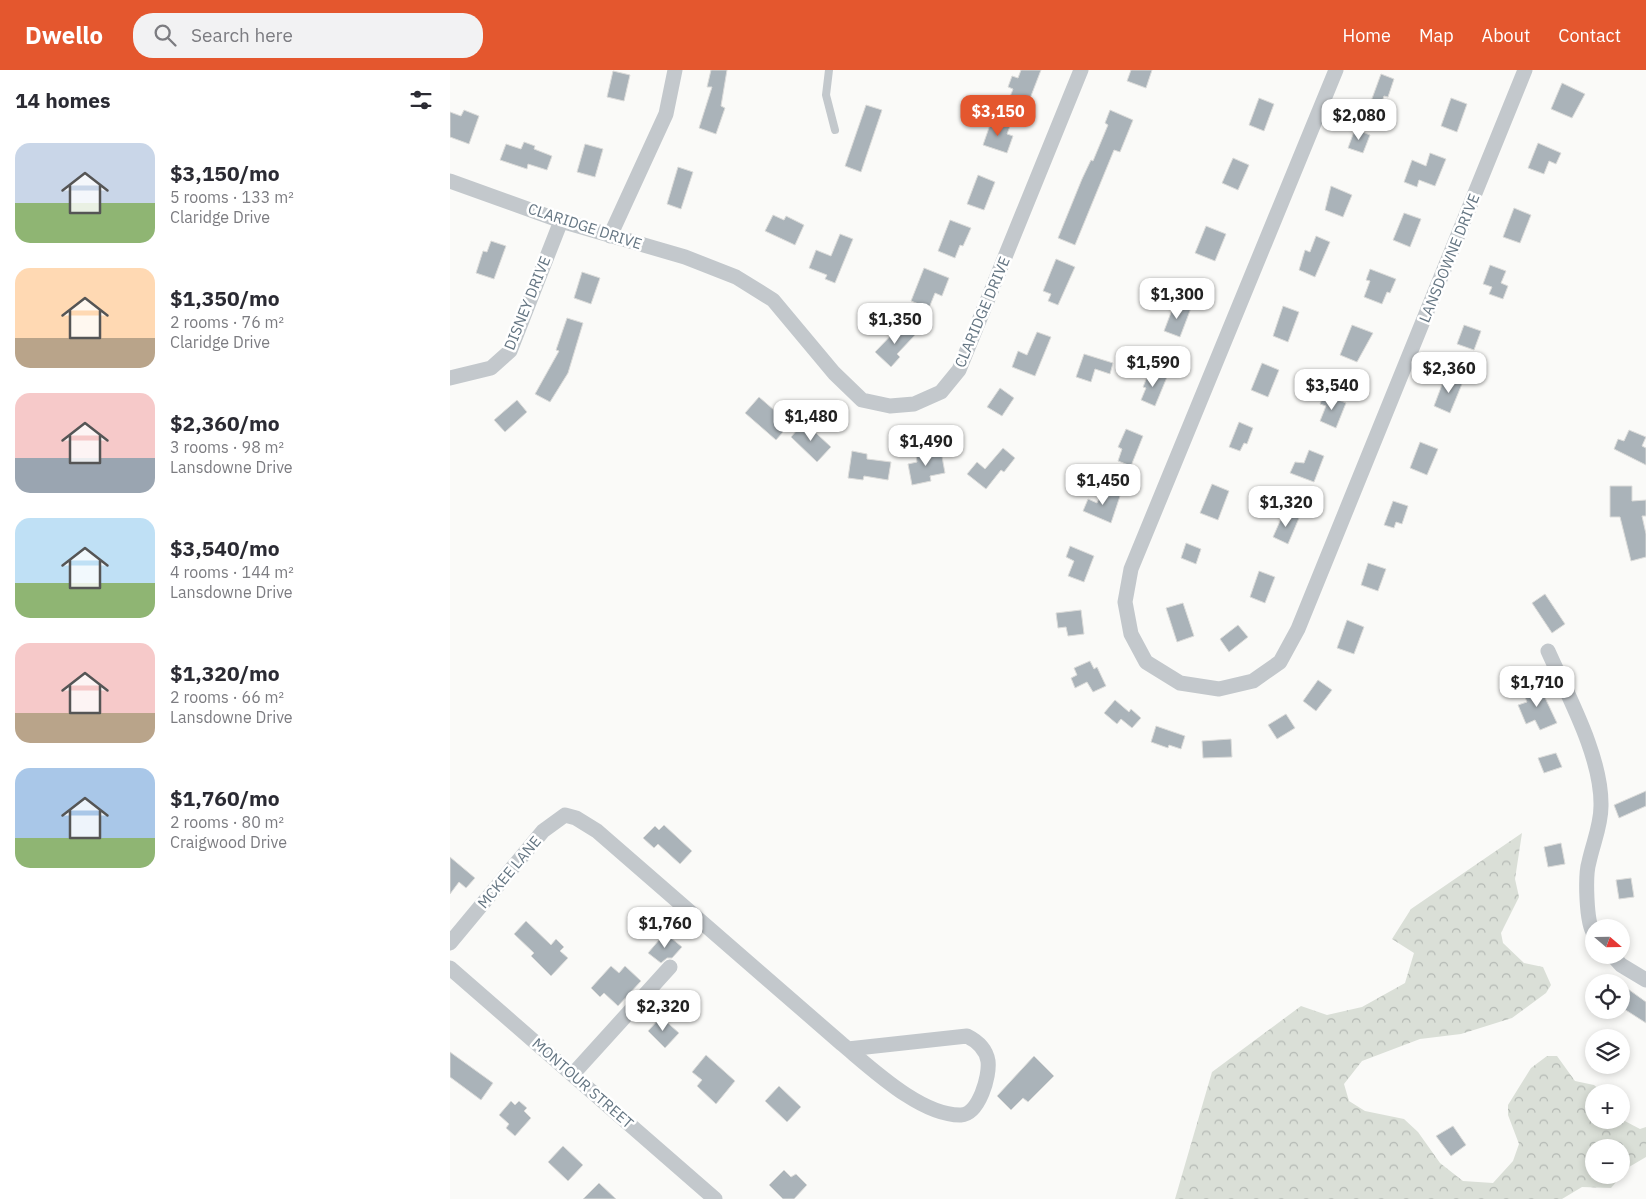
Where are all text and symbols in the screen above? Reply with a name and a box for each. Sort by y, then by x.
search box [133,13,483,58]
text: Dwello [25,19,103,51]
icon: search [151,21,179,49]
text: Search here [191,23,293,47]
text: Home [1343,24,1391,47]
text: Map [1419,24,1454,47]
text: About [1482,24,1530,47]
text: Contact [1558,24,1621,47]
text: 14 homes [15,86,111,114]
icon: filters [407,86,435,114]
pin: $3,150 [957,94,1039,137]
pin: $2,080 [1318,98,1400,141]
text: $3,150 [972,101,1024,121]
text: $2,080 [1333,105,1385,125]
text: $3,150/mo [170,159,280,187]
icon: home [55,163,115,223]
text: 5 rooms · 133 m² [170,187,294,207]
street label: LANSDOWNE DRIVE [1414,191,1484,325]
street label: CLARIDGE DRIVE [526,199,644,253]
text: Claridge Drive [170,207,270,227]
street label: DISNEY DRIVE [499,253,555,353]
street label: CLARIDGE DRIVE [950,254,1014,370]
pin: $1,300 [1136,278,1218,320]
text: $1,350/mo [170,284,280,312]
text: $1,300 [1151,284,1203,304]
icon: home [55,288,115,348]
pin: $1,350 [854,302,936,345]
text: $1,350 [869,309,921,329]
text: 2 rooms · 76 m² [170,312,284,332]
text: Claridge Drive [170,332,270,352]
pin: $1,590 [1112,346,1194,388]
text: $1,590 [1127,352,1179,372]
pin: $2,360 [1408,352,1490,394]
text: $2,360 [1423,358,1475,378]
pin: $3,540 [1291,368,1373,411]
text: $3,540 [1306,375,1358,395]
pin: $1,480 [770,400,852,442]
text: $1,480 [785,406,837,426]
text: $2,360/mo [170,409,280,437]
icon: home [55,413,115,473]
pin: $1,490 [885,424,967,467]
text: $1,490 [900,431,952,451]
text: 3 rooms · 98 m² [170,437,284,457]
text: Lansdowne Drive [170,457,293,477]
pin: $1,450 [1062,464,1144,506]
text: $1,450 [1077,470,1129,490]
pin: $1,320 [1245,486,1327,528]
text: $1,320 [1260,492,1312,512]
text: $3,540/mo [170,534,280,562]
icon: home [55,538,115,598]
text: 4 rooms · 144 m² [170,562,294,582]
text: Lansdowne Drive [170,582,293,602]
text: $1,320/mo [170,659,280,687]
icon: home [55,663,115,723]
pin: $1,710 [1496,666,1578,708]
text: $1,710 [1511,672,1563,692]
text: 2 rooms · 66 m² [170,687,284,707]
text: Lansdowne Drive [170,707,293,727]
text: $1,760/mo [170,784,280,812]
icon: home [55,788,115,848]
text: 2 rooms · 80 m² [170,812,284,832]
text: Craigwood Drive [170,832,287,852]
street label: MCKEE LANE [473,832,545,912]
pin: $1,760 [624,906,706,949]
text: $1,760 [639,913,691,933]
north arrow [1585,919,1630,964]
map controls [1585,919,1630,1184]
button: locate [1585,974,1630,1019]
pin: $2,320 [622,990,704,1032]
text: $2,320 [637,996,689,1016]
button: layers [1585,1029,1630,1074]
street label: MONTOUR STREET [528,1034,638,1133]
button: + [1585,1084,1630,1129]
button: − [1585,1139,1630,1184]

